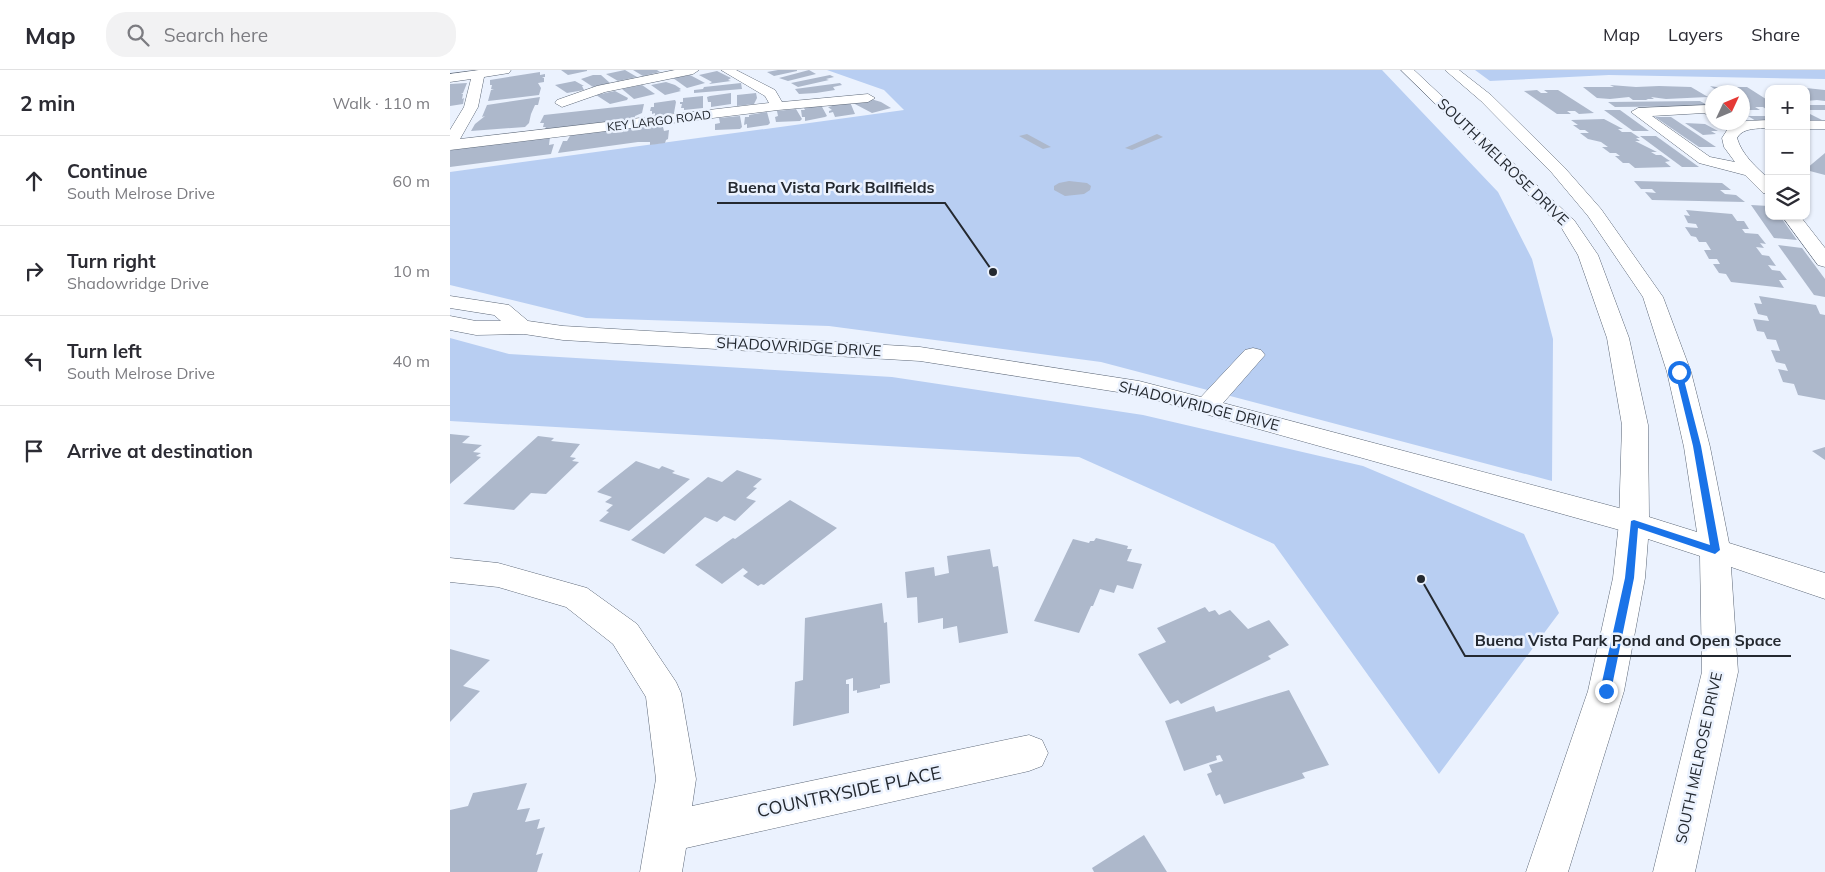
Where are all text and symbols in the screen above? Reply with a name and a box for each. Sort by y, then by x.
search box [106,12,456,57]
text: Map [25,20,76,50]
icon: search [124,21,152,49]
text: Search here [164,23,268,47]
text: Map [1603,23,1640,46]
text: Layers [1668,23,1723,46]
text: Share [1751,23,1800,46]
north arrow [1705,85,1750,130]
map controls [1765,85,1810,220]
button: + [1765,85,1810,130]
text: 2 min [20,90,75,116]
text: Walk · 110 m [332,93,430,113]
street label: SOUTH MELROSE DRIVE [1434,94,1573,229]
street label: KEY LARGO ROAD [606,107,712,134]
button: − [1765,130,1810,175]
text: Continue [67,159,147,183]
icon: ahead [20,167,48,195]
text: 60 m [393,171,430,191]
callout: Buena Vista Park Ballfields [717,172,945,203]
button: layers [1765,175,1810,220]
text: Buena Vista Park Ballfields [727,177,935,197]
text: South Melrose Drive [67,183,215,203]
text: Turn right [67,249,156,273]
icon: right [20,257,48,285]
text: 10 m [393,261,430,281]
text: Shadowridge Drive [67,273,209,293]
street label: SHADOWRIDGE DRIVE [716,333,882,360]
text: Turn left [67,339,142,363]
icon: left [20,347,48,375]
text: 40 m [393,351,430,371]
route start [1668,361,1691,384]
text: South Melrose Drive [67,363,215,383]
street label: SHADOWRIDGE DRIVE [1117,376,1282,435]
icon: arrive [20,437,48,465]
text: Arrive at destination [67,439,253,463]
callout: Buena Vista Park Pond and Open Space [1465,625,1791,656]
text: Buena Vista Park Pond and Open Space [1475,630,1782,650]
street label: SOUTH MELROSE DRIVE [1671,670,1726,845]
route end [1595,680,1618,703]
street label: COUNTRYSIDE PLACE [755,761,943,822]

